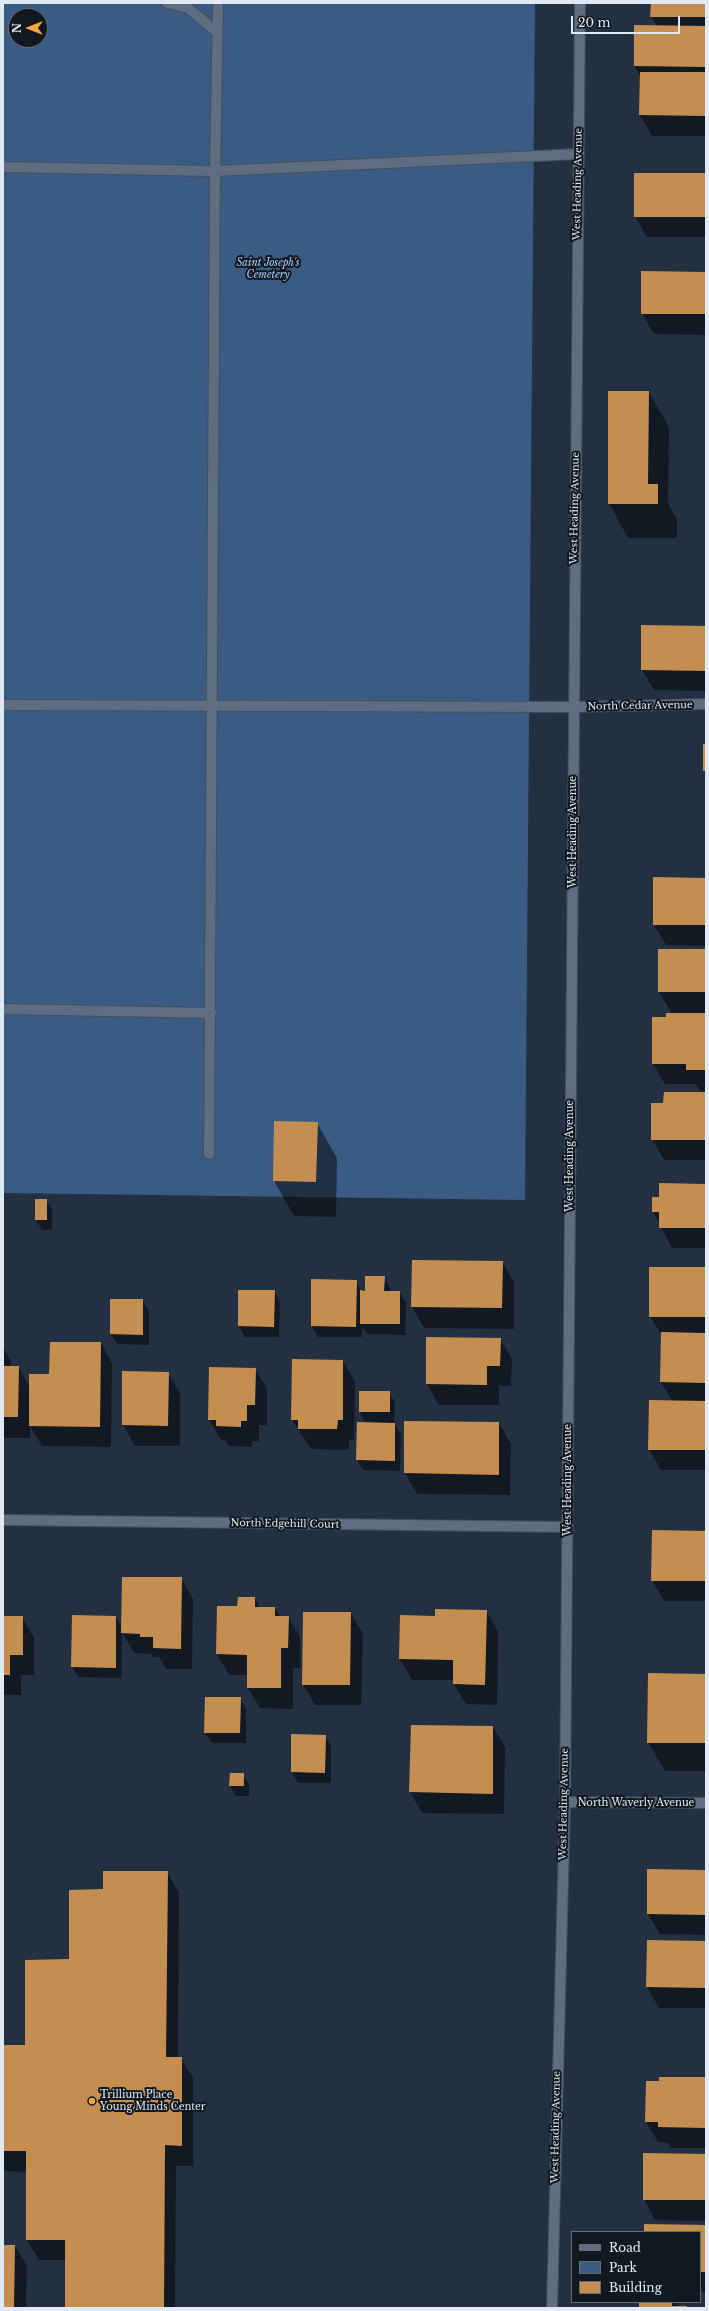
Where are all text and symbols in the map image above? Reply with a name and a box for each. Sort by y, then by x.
north arrow [8,8,48,48]
scale bar [573,8,682,34]
text: 20 m [578,15,610,30]
text: N [10,23,24,33]
street label: West Heading Avenue [571,128,585,240]
park label: Saint Joseph's Cemetery [236,257,300,280]
street label: West Heading Avenue [568,452,582,564]
street label: North Cedar Avenue [587,699,693,713]
street label: West Heading Avenue [567,776,579,888]
street label: West Heading Avenue [564,1100,576,1212]
street label: West Heading Avenue [562,1424,574,1536]
street label: North Edgehill Court [231,1517,339,1531]
street label: West Heading Avenue [557,1748,571,1860]
street label: North Waverly Avenue [578,1797,694,1809]
street label: West Heading Avenue [549,2071,563,2183]
place label: Trillium Place Young Minds Center [100,2089,206,2112]
marker: Trillium Place Young Minds Center [87,2096,97,2106]
legend [571,2231,701,2303]
text: Road [609,2240,641,2255]
text: Park [609,2260,637,2275]
text: Building [609,2280,662,2295]

